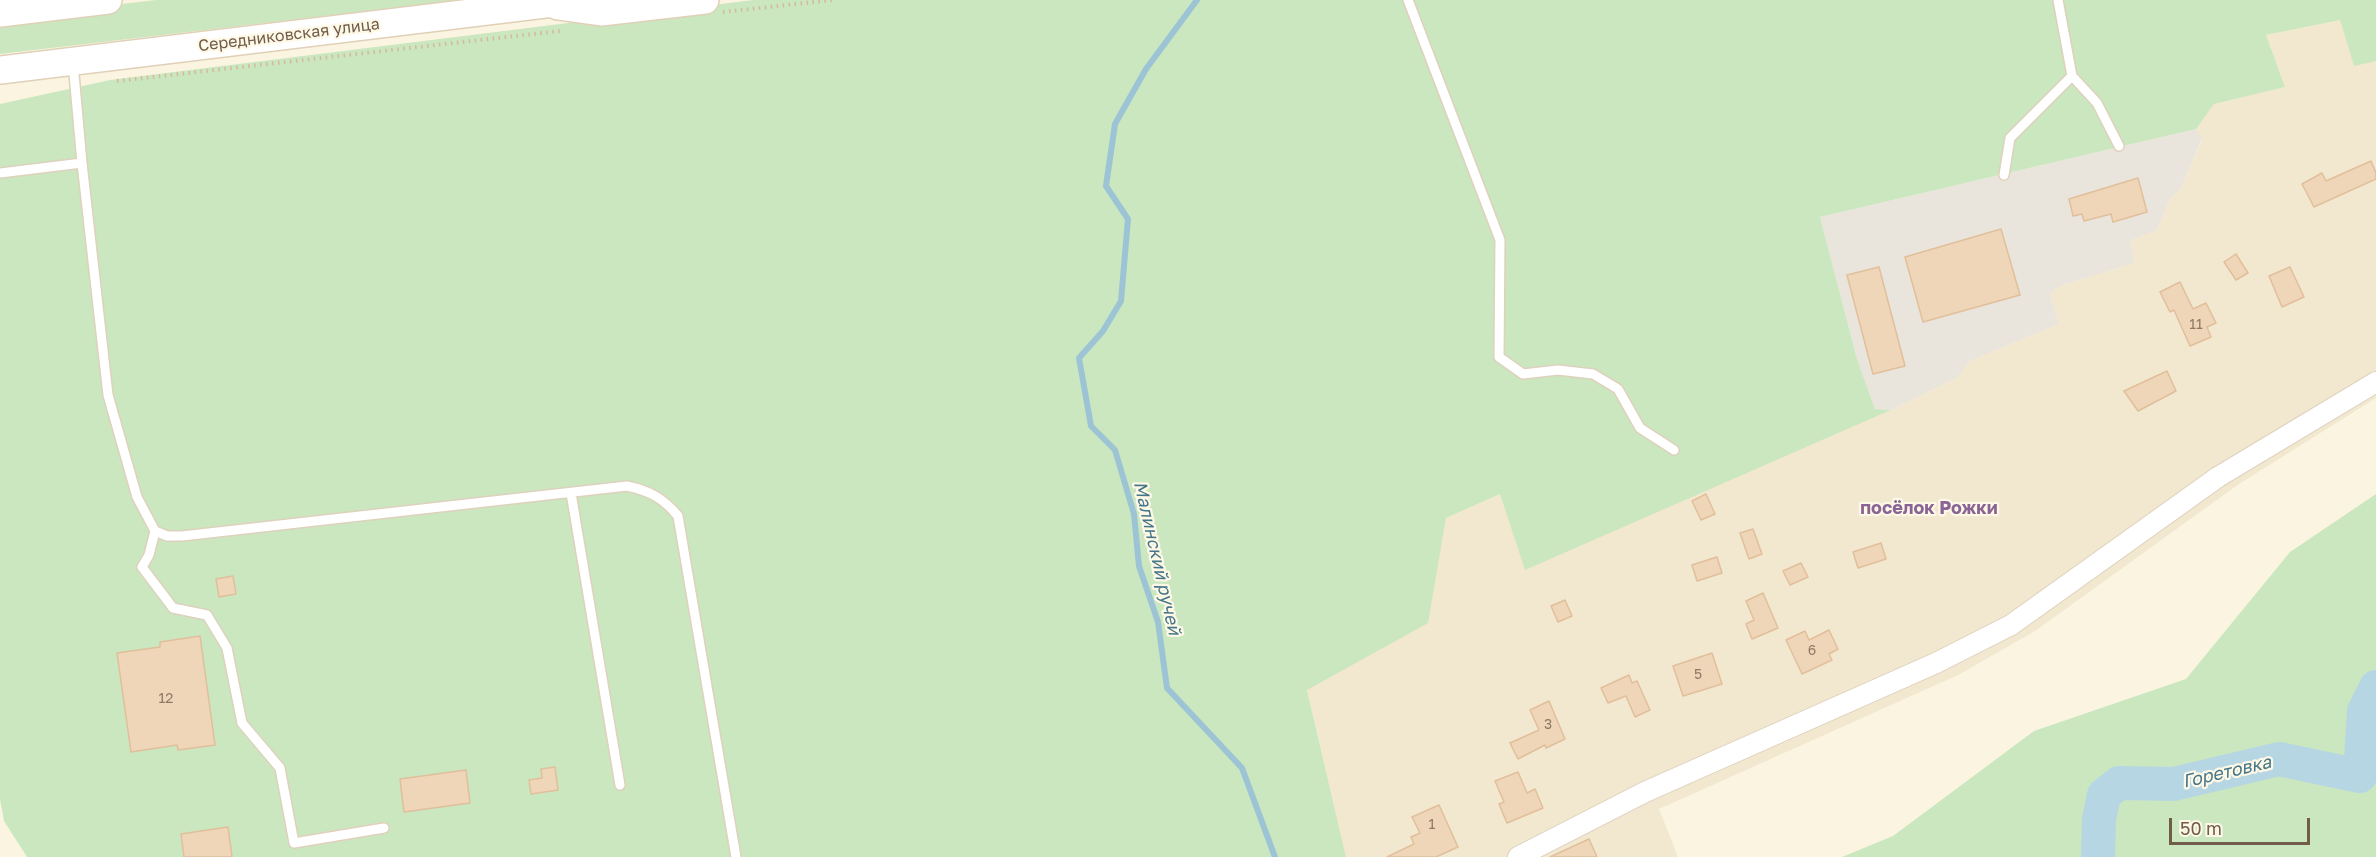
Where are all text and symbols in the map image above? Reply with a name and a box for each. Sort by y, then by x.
street label: Середниковская улица [197,14,381,56]
house number: 11 [2189,317,2203,333]
water label: Малинский ручей [1129,479,1185,637]
district label: посёлок Рожки [1860,497,1998,519]
house number: 6 [1808,643,1816,659]
house number: 5 [1694,667,1702,683]
house number: 12 [159,691,173,707]
house number: 3 [1544,717,1552,733]
water label: Горетовка [2181,751,2273,793]
scale bar [2172,806,2313,844]
house number: 1 [1429,817,1435,833]
text: 50 m [2180,817,2222,839]

